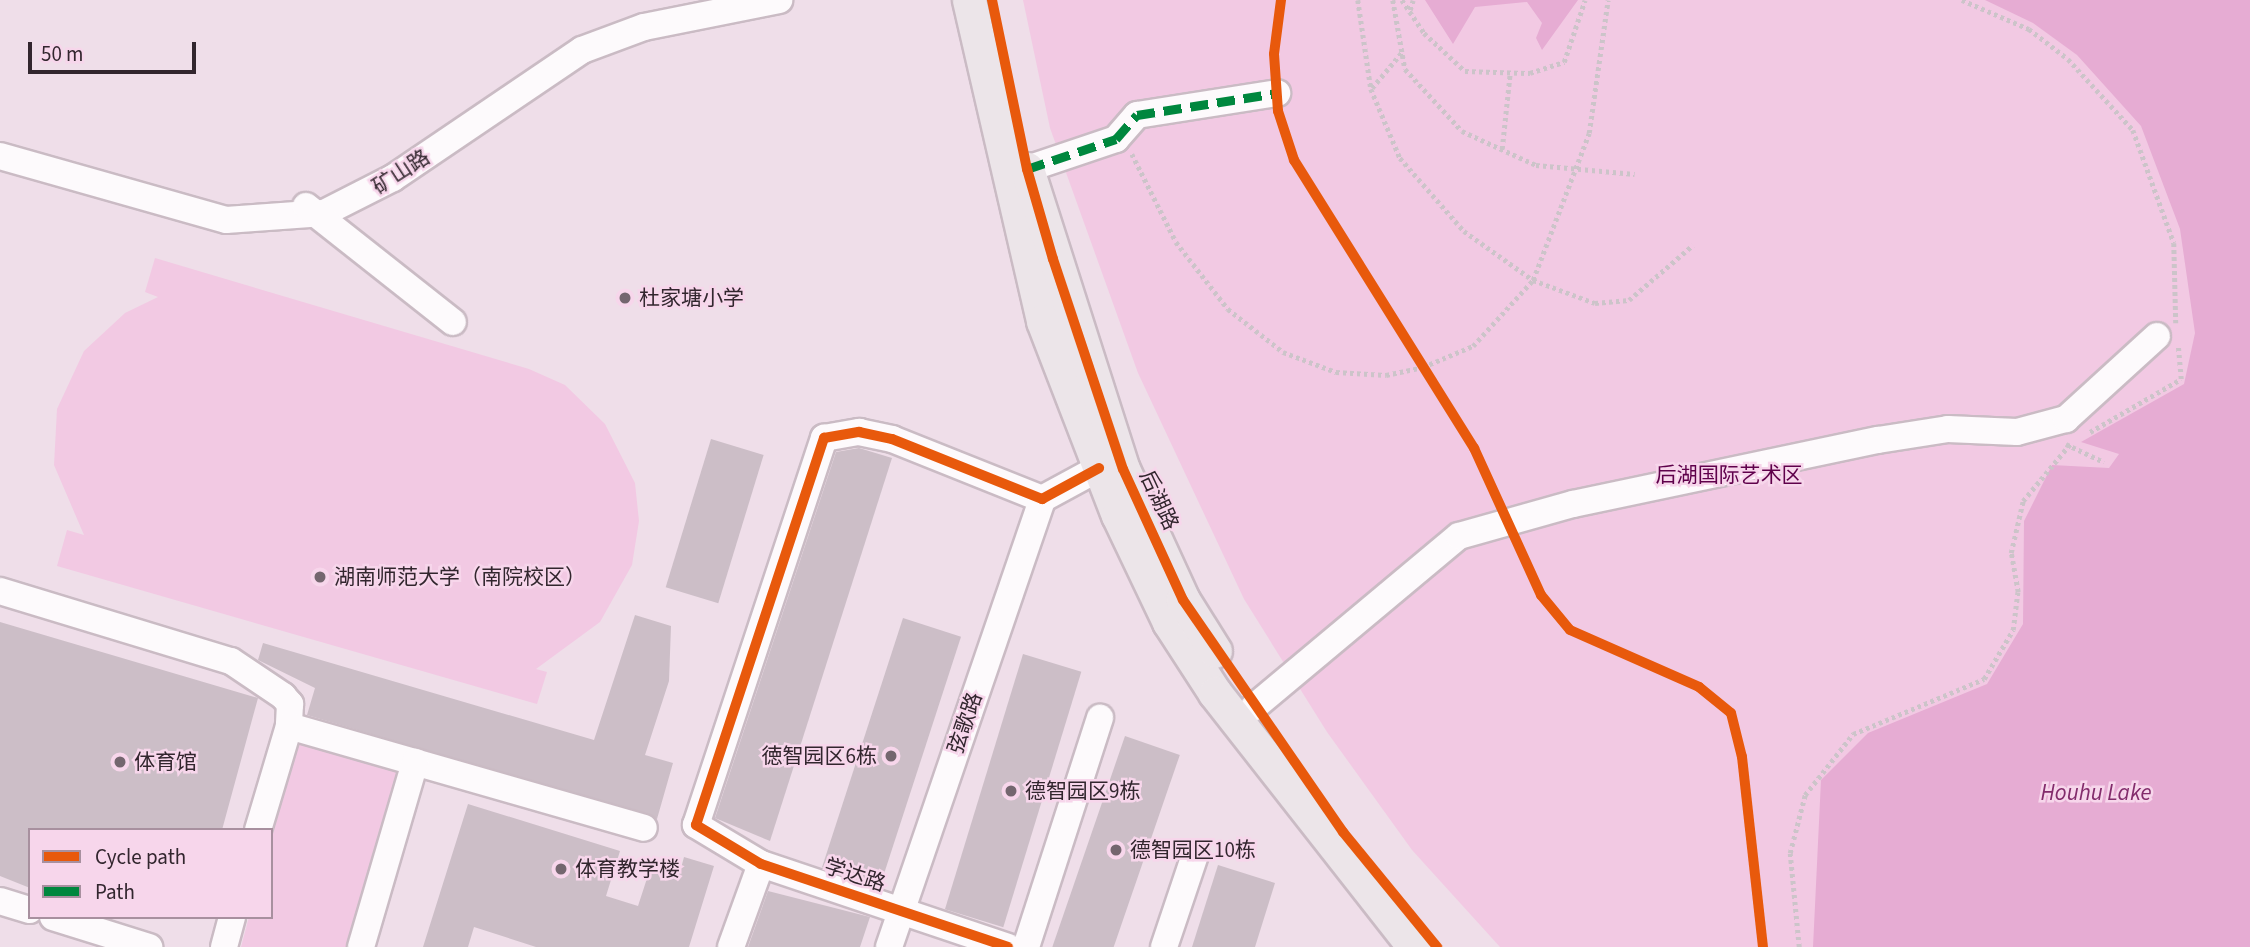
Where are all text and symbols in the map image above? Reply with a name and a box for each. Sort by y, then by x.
scale bar [32,28,200,72]
text: 50 m [41,39,83,69]
street label: 矿山路 [368,144,434,200]
place label: 杜家塘小学 [639,285,744,311]
marker: 杜家塘小学 [617,290,633,306]
park label: 后湖国际艺术区 [1656,462,1802,488]
street label: 后湖路 [1134,466,1184,534]
place label: 湖南师范大学（南院校区） [334,564,586,590]
marker: 湖南师范大学（南院校区） [312,569,328,585]
street label: 弦歌路 [943,689,987,757]
place label: 徳智园区6栋 [762,743,877,769]
marker: 徳智园区6栋 [883,748,899,764]
place label: 体育馆 [134,749,197,775]
marker: 体育馆 [112,754,128,770]
place label: 德智园区9栋 [1025,778,1140,804]
water label: Houhu Lake [2040,779,2152,807]
marker: 德智园区9栋 [1003,783,1019,799]
legend [28,828,273,919]
place label: 德智园区10栋 [1130,837,1256,863]
text: Cycle path [95,842,186,872]
marker: 德智园区10栋 [1108,842,1124,858]
street label: 学达路 [821,853,889,897]
place label: 体育教学楼 [575,856,680,882]
marker: 体育教学楼 [553,861,569,877]
text: Path [95,877,135,907]

